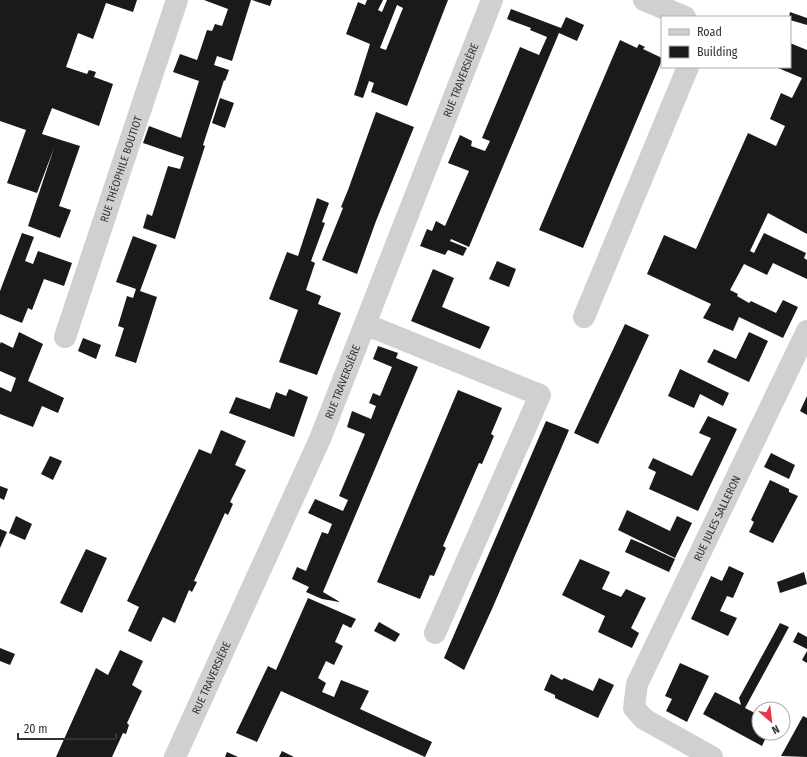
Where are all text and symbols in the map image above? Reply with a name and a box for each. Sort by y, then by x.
legend [661,16,791,68]
text: Road [697,25,722,39]
street label: RUE TRAVERSIÈRE [440,41,481,119]
text: Building [697,45,738,59]
street label: RUE THÉOPHILE BOUTIOT [97,114,145,224]
street label: RUE TRAVERSIÈRE [322,343,363,421]
street label: RUE JULES SALLERON [691,473,743,563]
street label: RUE TRAVERSIÈRE [189,640,233,716]
north arrow [751,701,791,741]
scale bar [18,715,116,741]
text: 20 m [24,722,48,736]
text: N [769,722,781,737]

